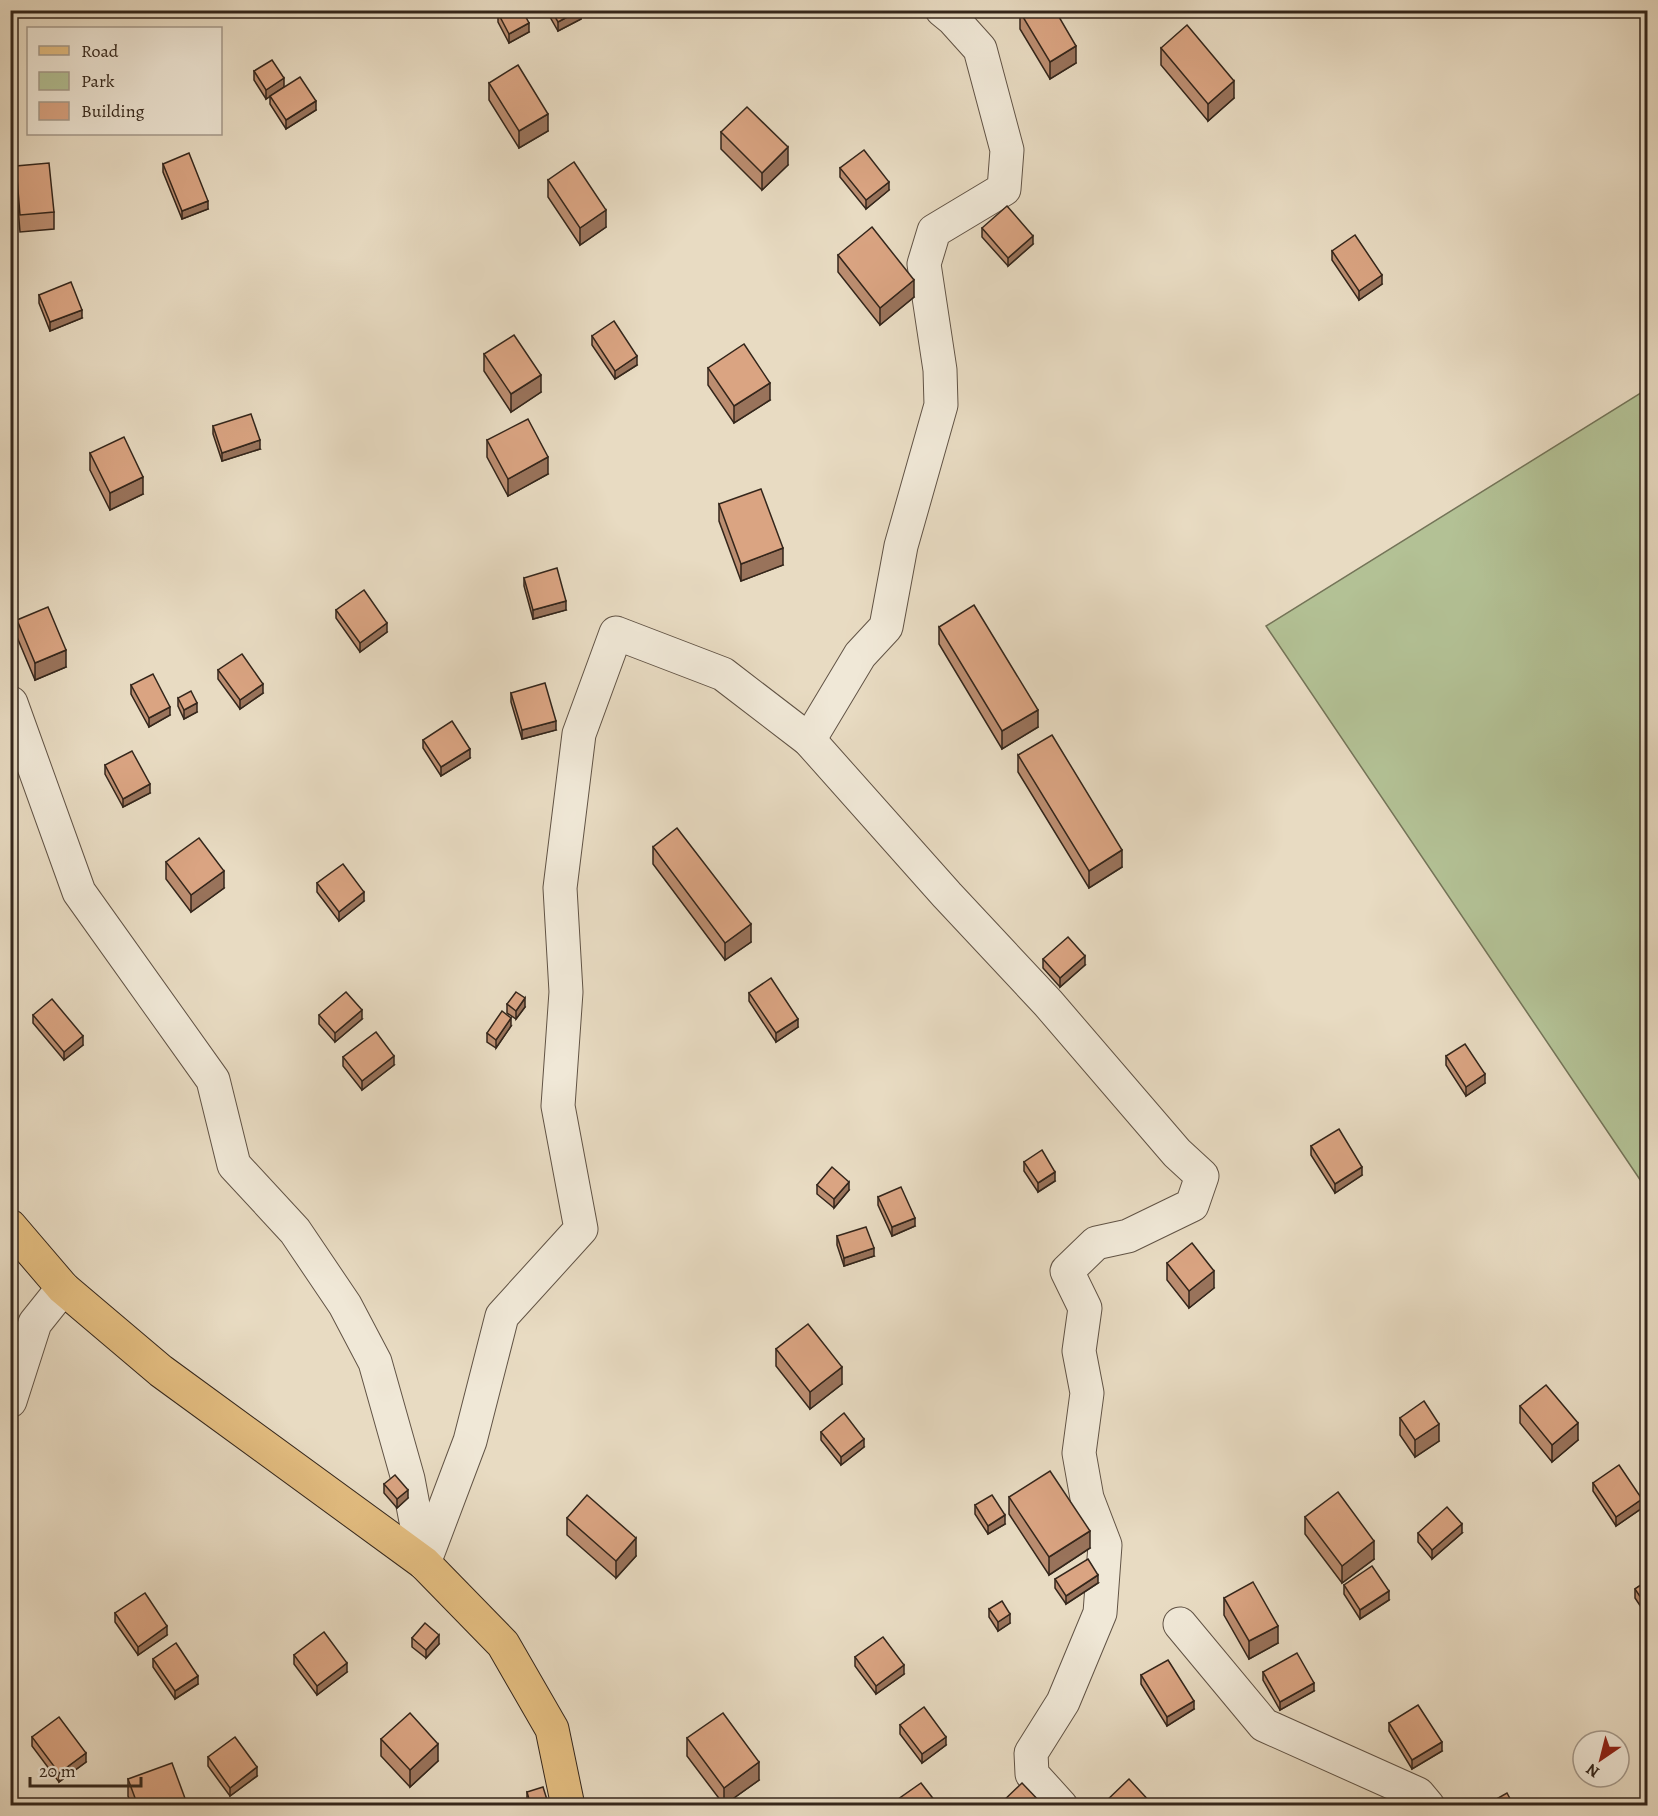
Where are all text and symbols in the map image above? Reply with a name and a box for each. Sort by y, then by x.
legend [27,27,222,135]
text: Road [81,39,119,63]
text: Park [81,69,115,93]
text: Building [81,99,145,123]
north arrow [1571,1729,1631,1789]
scale bar [30,1750,141,1788]
text: N [1582,1758,1604,1783]
text: 20 m [39,1759,76,1783]

